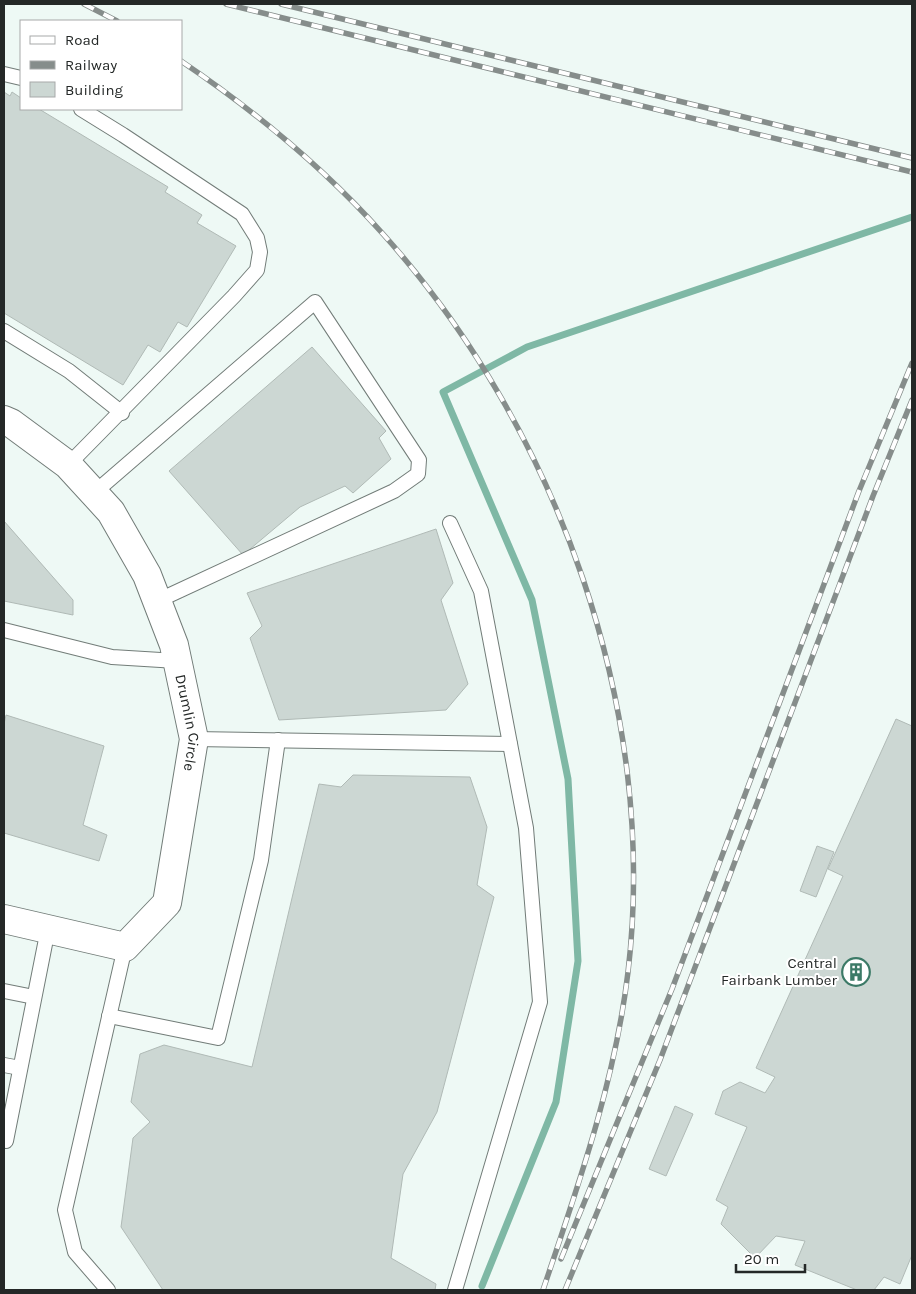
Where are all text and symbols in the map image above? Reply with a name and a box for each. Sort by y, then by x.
legend [20,20,182,110]
text: Road [65,31,100,49]
text: Railway [65,56,117,74]
text: Building [65,81,123,99]
street label: Drumlin Circle [171,672,203,773]
place label: Central Fairbank Lumber [721,954,838,989]
building icon: Central Fairbank Lumber [841,957,871,987]
scale bar [736,1242,805,1274]
text: 20 m [744,1250,779,1268]

